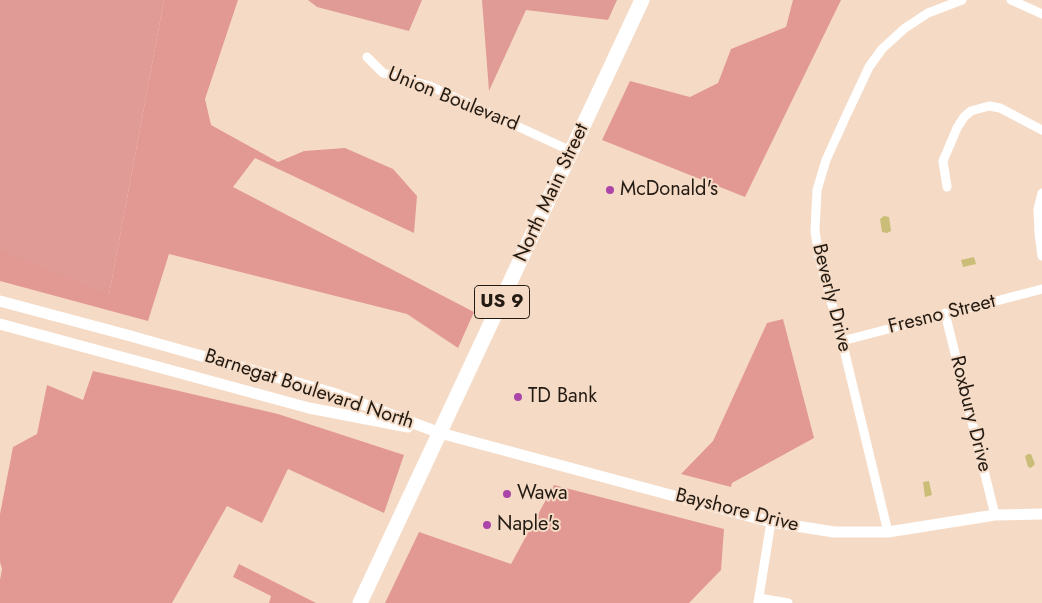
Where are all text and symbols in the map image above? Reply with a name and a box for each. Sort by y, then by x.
street label: Union Boulevard [384,63,522,137]
street label: North Main Street [509,120,595,266]
place label: McDonald's [620,178,718,202]
marker: McDonald's [604,184,616,196]
street label: Beverly Drive [806,241,856,355]
road number: US 9 [474,286,530,318]
street label: Fresno Street [886,290,998,340]
street label: Barnegat Boulevard North [201,345,417,435]
street label: Roxbury Drive [944,353,996,475]
place label: TD Bank [528,385,597,409]
marker: TD Bank [512,391,524,403]
place label: Wawa [517,482,568,506]
street label: Bayshore Drive [673,484,801,538]
marker: Wawa [501,488,513,500]
place label: Naple's [497,513,560,537]
marker: Naple's [481,519,493,531]

